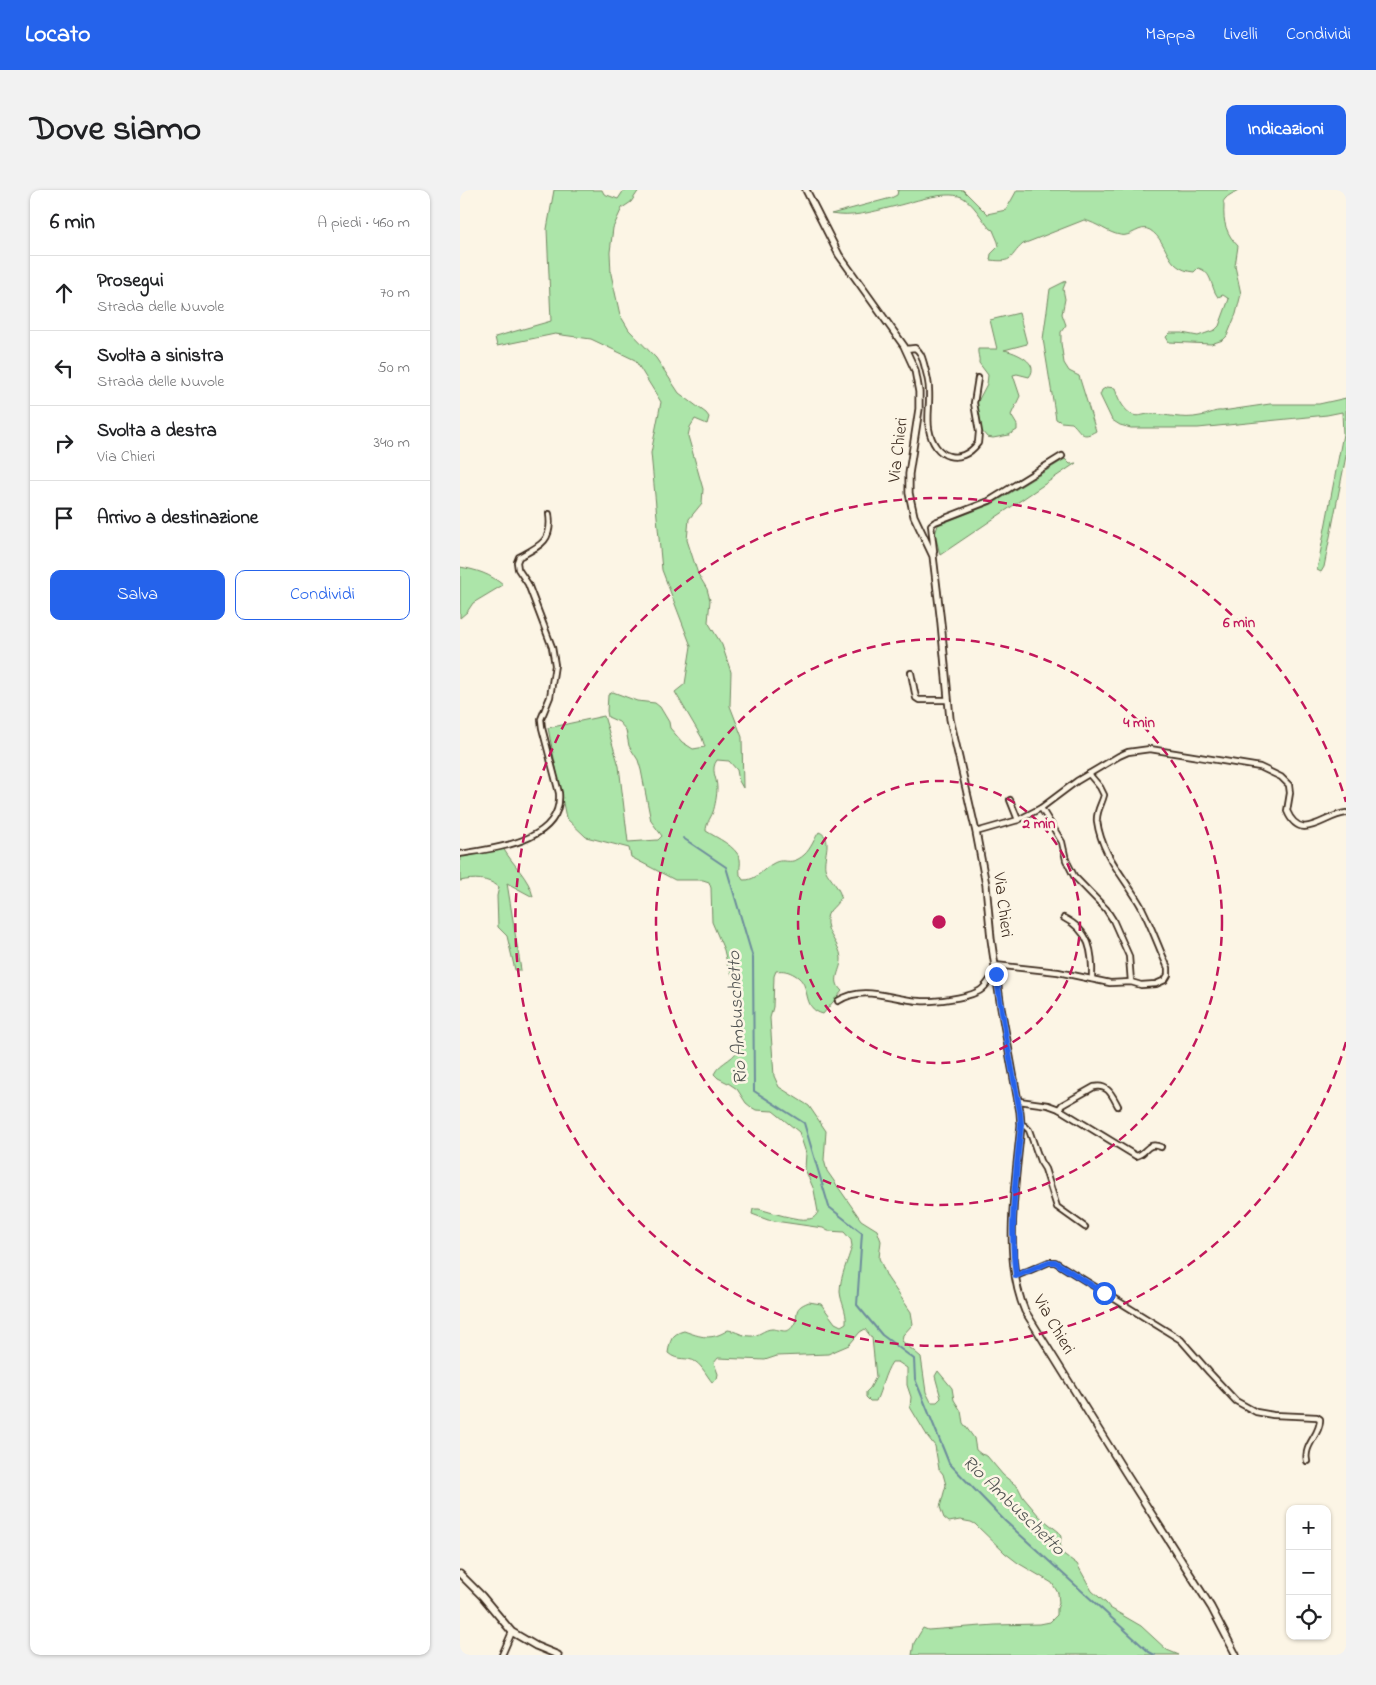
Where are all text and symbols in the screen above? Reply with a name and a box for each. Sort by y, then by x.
text: Locato [25,18,91,53]
text: Mappa [1145,22,1195,48]
text: Livelli [1223,22,1258,48]
text: Condividi [1286,22,1351,48]
text: Dove siamo [30,105,201,156]
button: Indicazioni [1226,105,1346,155]
text: 6 min [50,208,95,238]
text: A piedi · 460 m [317,211,410,235]
text: Prosegui [97,268,164,295]
icon: ahead [50,279,78,307]
text: 70 m [380,281,410,305]
text: Strada delle Nuvole [97,295,224,319]
text: Svolta a sinistra [97,343,224,370]
icon: left [50,354,78,382]
text: 50 m [378,356,410,380]
text: Strada delle Nuvole [97,370,224,394]
street label: Via Chieri [882,416,916,485]
text: Svolta a destra [97,418,217,445]
icon: right [50,429,78,457]
text: 340 m [373,431,410,455]
text: Via Chieri [97,445,155,469]
icon: arrive [50,504,78,532]
text: Arrivo a destinazione [97,505,258,532]
button: Salva [50,570,225,620]
button: Condividi [235,570,410,620]
text: 6 min [1222,612,1256,634]
text: 4 min [1122,712,1155,734]
text: 2 min [1022,813,1056,835]
street label: Via Chieri [985,870,1019,939]
centre of rings [930,913,948,931]
water label: Rio Ambuschetto [721,949,755,1086]
route end [985,963,1008,986]
route start [1093,1282,1116,1305]
street label: Via Chieri [1025,1289,1081,1360]
water label: Rio Ambuschetto [955,1450,1071,1563]
map controls [1286,1505,1331,1640]
button: + [1286,1505,1331,1550]
button: − [1286,1550,1331,1595]
button: locate [1286,1595,1331,1640]

